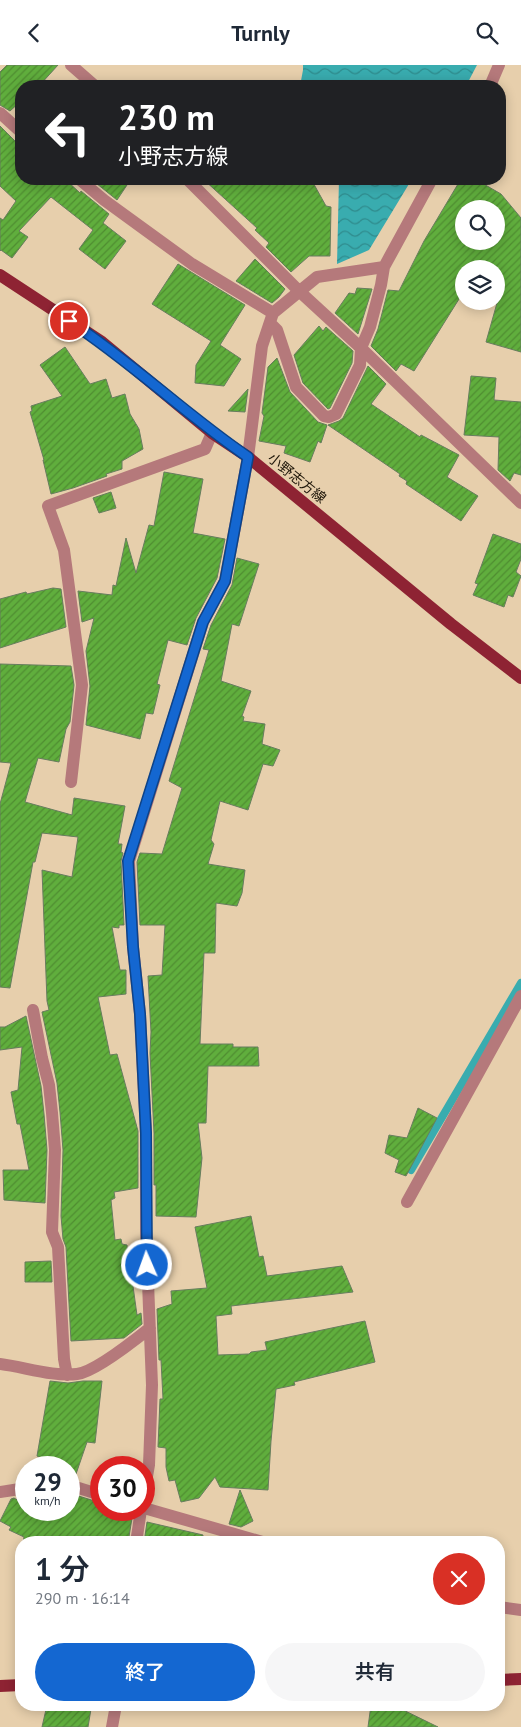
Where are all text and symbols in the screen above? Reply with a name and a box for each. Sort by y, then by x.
icon: back [20,19,48,47]
text: Turnly [231,19,290,47]
icon: search [473,19,501,47]
text: 230 m [118,94,215,140]
icon: left [35,100,100,165]
text: 小野志方線 [118,142,228,170]
map controls [455,200,505,310]
button: search [455,200,505,250]
button: layers [455,260,505,310]
pin [48,300,90,342]
icon: arrive [55,307,83,335]
street label: 小野志方線 [264,449,330,507]
position arrow [120,1238,172,1290]
speed limit sign: 30 [90,1456,155,1521]
text: 29 [33,1466,62,1498]
text: km/h [34,1493,61,1508]
text: 1 分 [35,1549,90,1588]
button: close [433,1553,485,1605]
text: 290 m · 16:14 [35,1588,130,1608]
button: 終了 [35,1643,255,1701]
button: 共有 [265,1643,485,1701]

